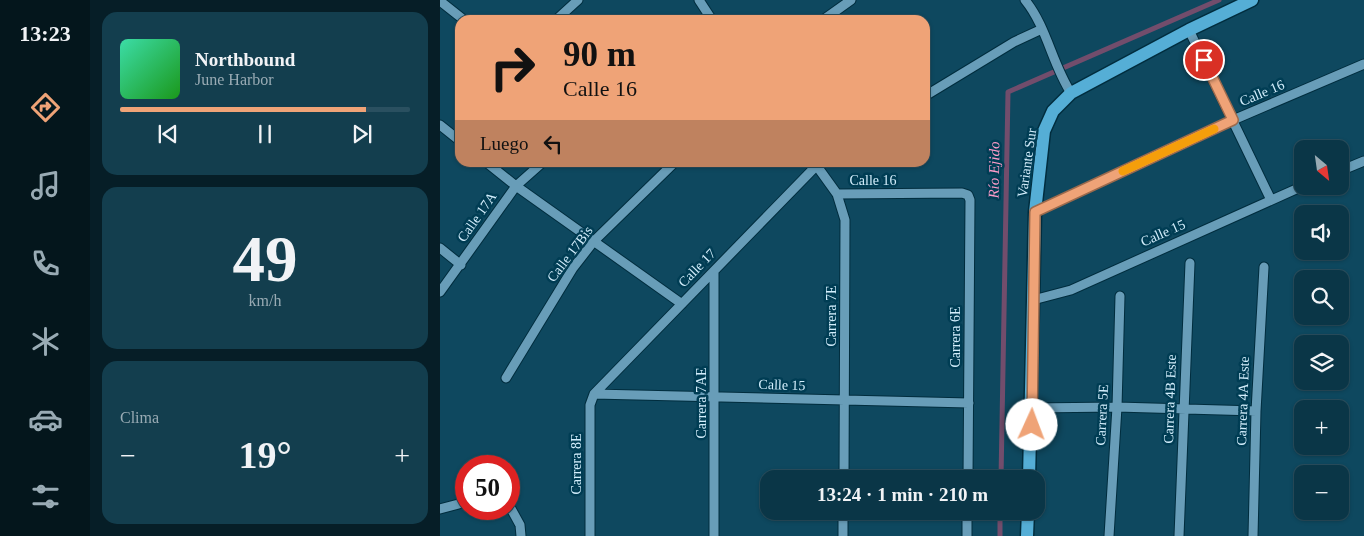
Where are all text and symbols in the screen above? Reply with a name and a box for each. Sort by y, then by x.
text: 13:23 [19,21,71,46]
icon: right [480,35,545,100]
text: 90 m [563,35,636,74]
pin [1183,39,1225,81]
icon: arrive [1190,46,1218,74]
text: Northbound [195,49,295,70]
text: June Harbor [195,71,274,88]
text: Calle 16 [563,76,637,101]
street label: Calle 16 [1237,77,1287,109]
icon: directions [28,90,63,125]
icon: previous [154,120,182,148]
icon: pause [251,120,279,148]
icon: next [348,120,376,148]
street label: Variante Sur [1015,127,1039,199]
icon: left [539,130,567,158]
text: Luego [480,133,529,154]
north arrow [1294,140,1349,195]
map controls [1294,140,1349,520]
water label: Río Ejido [985,141,1003,200]
icon: music [28,168,63,203]
street label: Calle 16 [849,173,897,188]
street label: Calle 17A [454,189,500,245]
button: sound [1294,205,1349,260]
street label: Calle 15 [1138,217,1188,249]
text: 49 [233,223,298,295]
street label: Calle 17Bis [544,223,596,285]
icon: phone [28,246,63,281]
street label: Calle 17 [675,246,719,290]
button: search [1294,270,1349,325]
street label: Carrera 7E [824,285,839,347]
text: km/h [249,292,281,309]
street label: Carrera 6E [948,306,963,368]
icon: climate [28,324,63,359]
button: layers [1294,335,1349,390]
street label: Carrera 4B Este [1161,354,1179,444]
street label: Carrera 4A Este [1234,356,1252,446]
street label: Carrera 7AE [694,367,709,439]
street label: Calle 15 [758,377,806,393]
street label: Carrera 5E [1093,384,1111,446]
position arrow [1005,398,1057,450]
button: + [1294,400,1349,455]
icon: car [28,402,63,437]
text: Clima [120,409,159,426]
street label: Carrera 8E [569,433,584,495]
text: 19° [238,434,292,476]
text: − [120,440,136,471]
text: + [394,440,410,471]
speed limit sign: 50 [455,455,520,520]
button: − [1294,465,1349,520]
icon: filters [28,479,63,514]
text: 13:24 · 1 min · 210 m [817,484,988,505]

